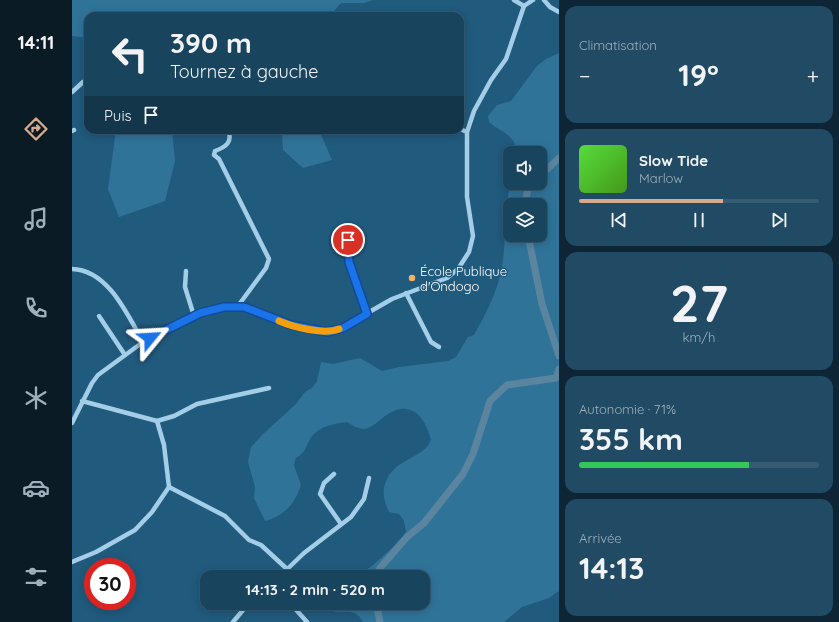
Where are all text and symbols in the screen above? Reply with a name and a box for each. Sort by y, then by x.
text: 390 m [170,25,252,60]
icon: left [104,28,156,80]
text: 14:11 [18,31,54,54]
text: Climatisation [579,37,657,53]
text: 19° [678,56,719,94]
text: Tournez à gauche [170,60,319,83]
text: − [579,62,590,90]
text: + [807,62,819,90]
icon: arrive [140,104,162,126]
text: Puis [104,106,132,125]
icon: directions [22,115,50,143]
map controls [503,146,547,242]
button: sound [503,146,547,190]
text: Slow Tide [639,151,708,170]
text: Marlow [639,170,683,186]
button: layers [503,198,547,242]
icon: music [22,205,50,233]
icon: previous [608,209,630,231]
icon: pause [688,209,710,231]
icon: next [768,209,790,231]
pin [331,223,365,257]
icon: arrive [337,229,359,251]
place label: École Publique d'Ondogo [420,263,507,294]
text: 27 [670,270,728,335]
marker: École Publique d'Ondogo [407,273,417,283]
icon: phone [22,294,50,322]
position arrow [129,317,171,359]
text: km/h [683,329,715,345]
icon: climate [22,384,50,412]
text: Autonomie · 71% [579,401,676,417]
text: 355 km [579,420,683,458]
icon: car [22,474,50,502]
text: Arrivée [579,530,622,546]
text: 14:13 [579,549,644,587]
speed limit sign: 30 [84,558,136,610]
icon: filters [22,563,50,591]
text: 14:13 · 2 min · 520 m [245,580,385,599]

